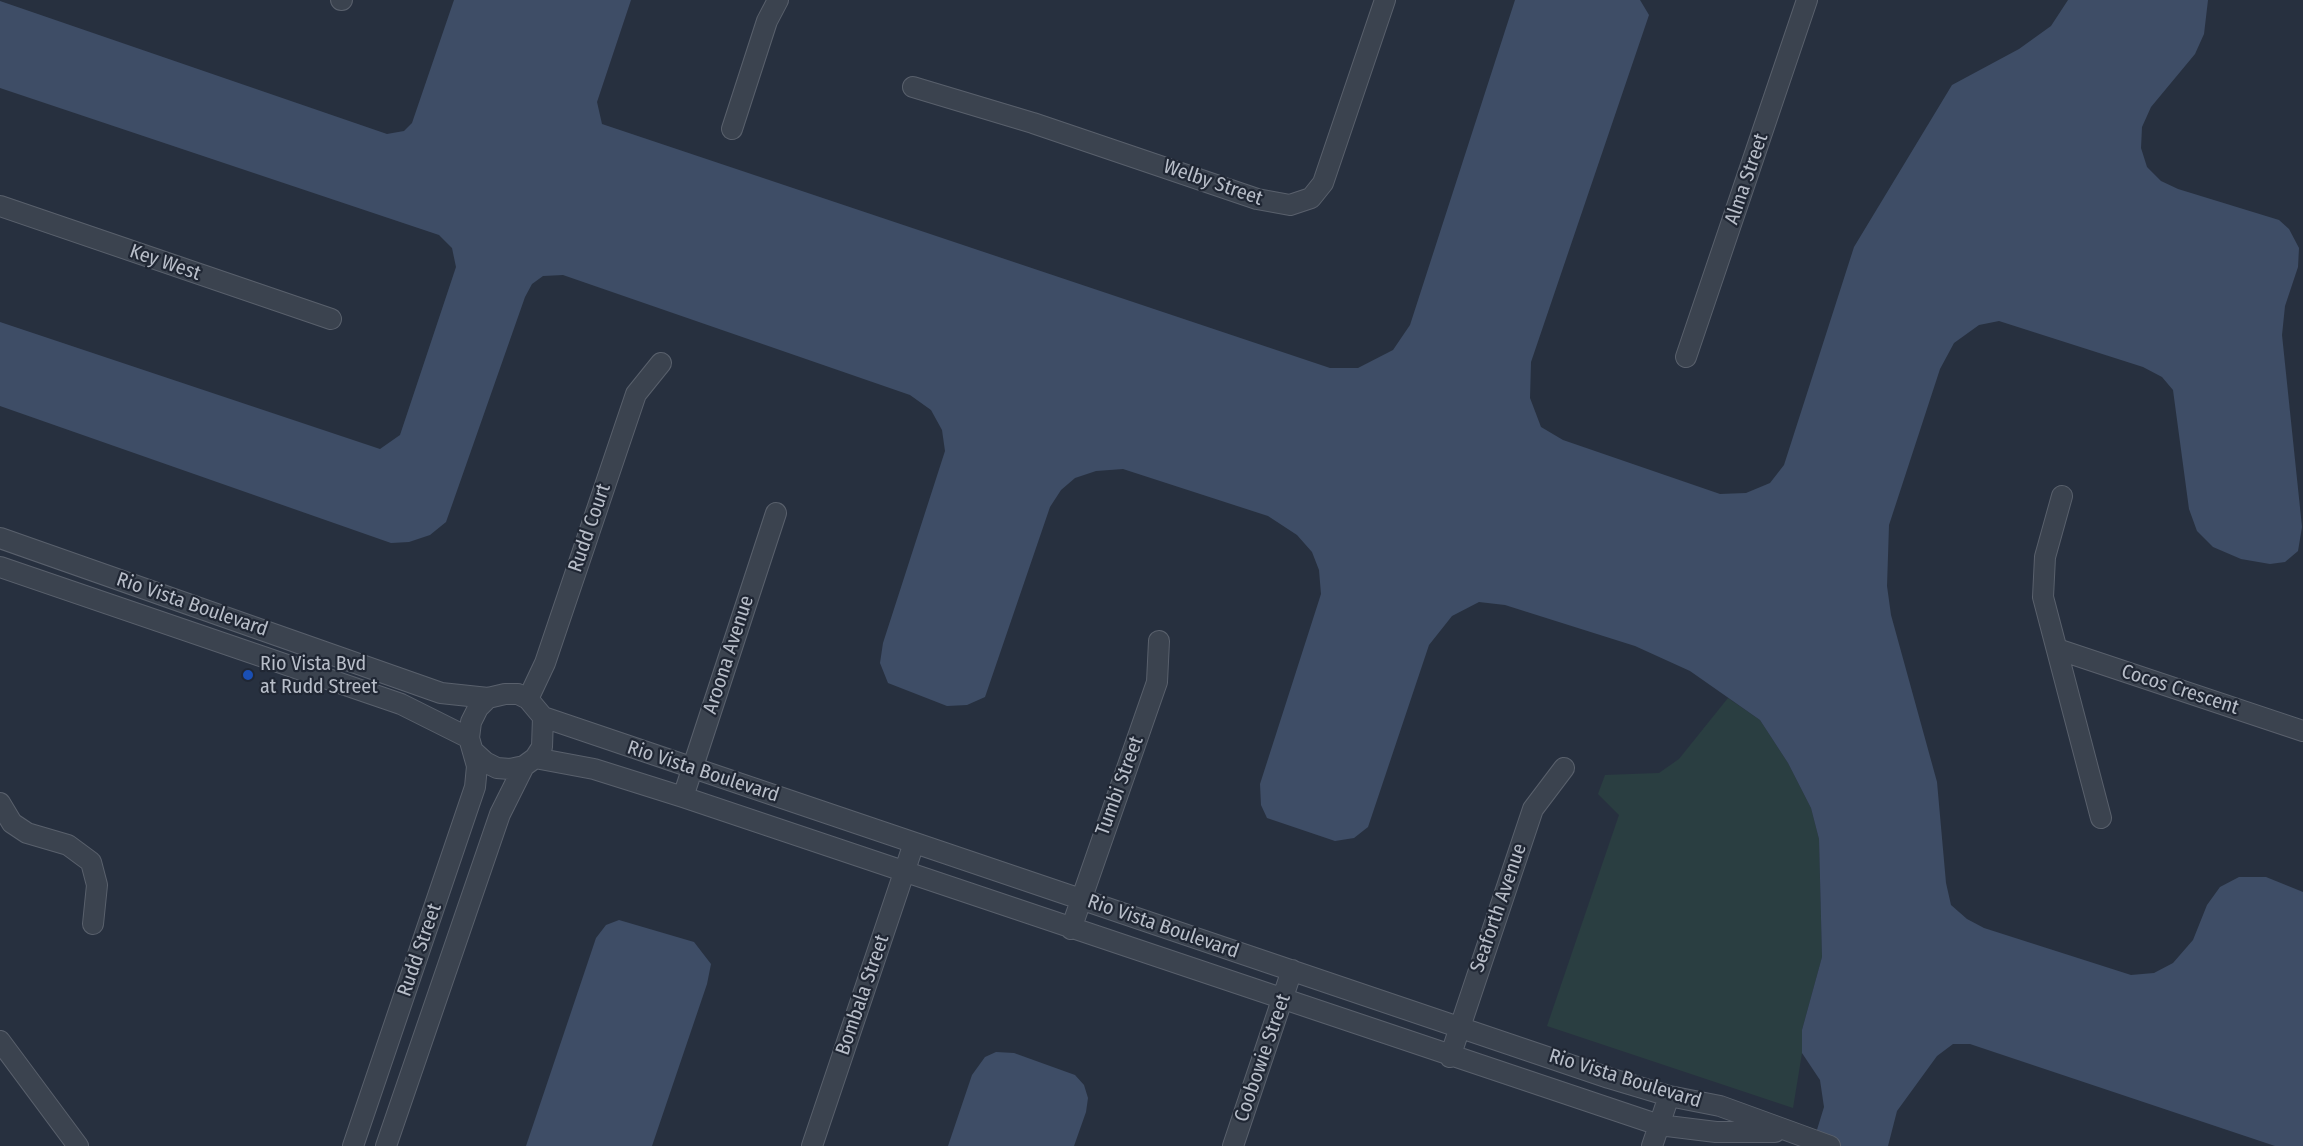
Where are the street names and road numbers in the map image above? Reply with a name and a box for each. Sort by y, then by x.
street label: Alma Street [1720,130,1774,228]
street label: Welby Street [1160,155,1266,211]
street label: Key West [126,240,204,286]
street label: Rudd Court [564,481,616,575]
street label: Rio Vista Boulevard [113,568,271,642]
street label: Aroona Avenue [699,593,759,717]
street label: Cocos Crescent [2118,660,2242,720]
street label: Tumbi Street [1091,733,1149,839]
street label: Rio Vista Boulevard [624,736,782,808]
street label: Seaforth Avenue [1466,840,1532,976]
street label: Rio Vista Boulevard [1084,890,1242,964]
street label: Rudd Street [393,900,447,1000]
street label: Bombala Street [831,932,895,1058]
street label: Coobowie Street [1230,991,1296,1125]
street label: Rio Vista Boulevard [1546,1044,1704,1114]

